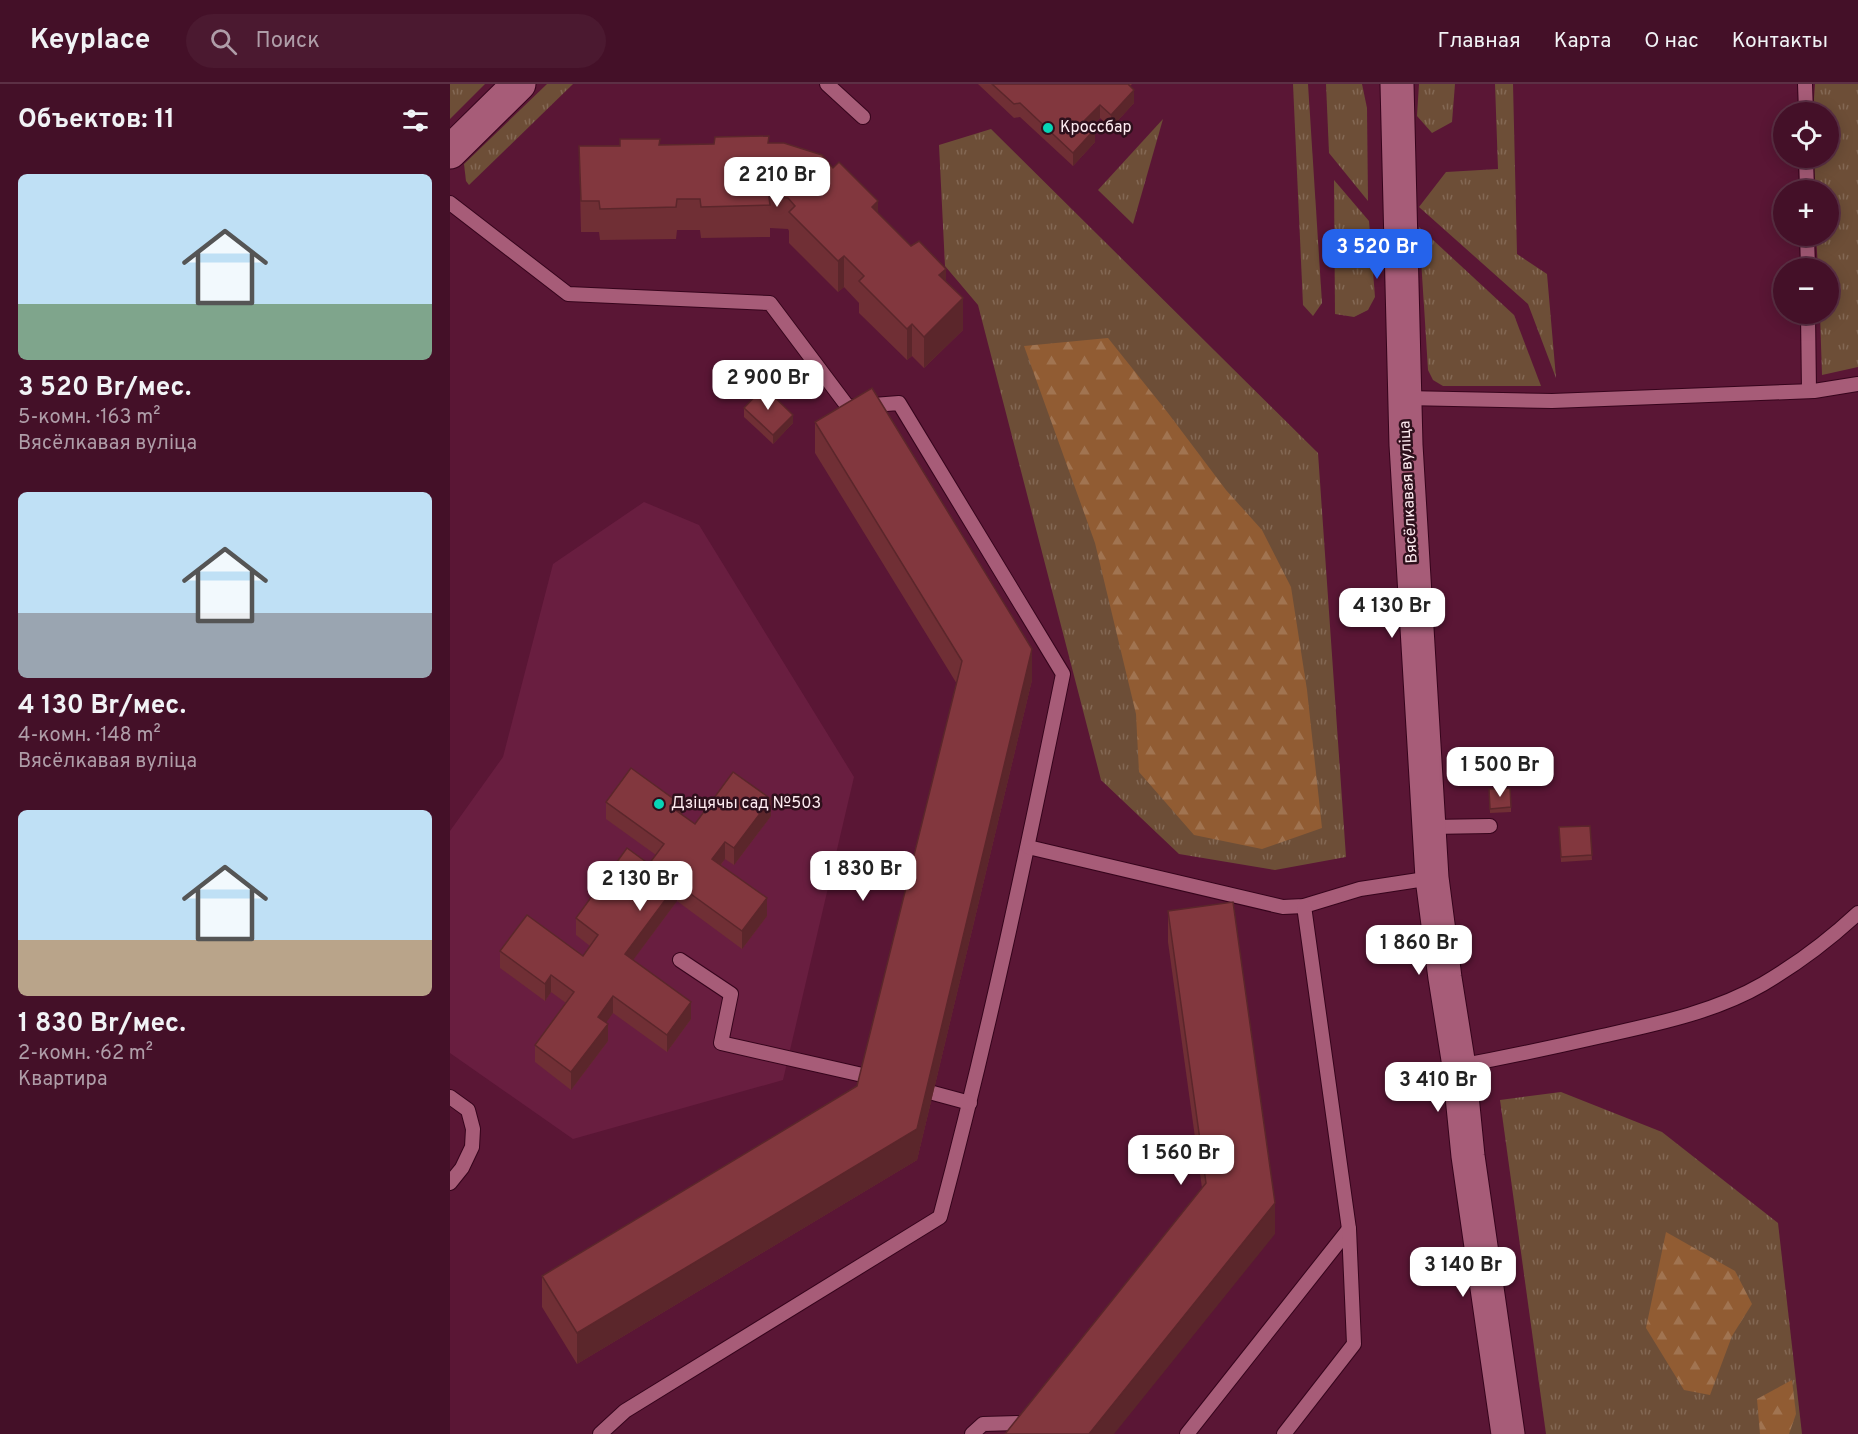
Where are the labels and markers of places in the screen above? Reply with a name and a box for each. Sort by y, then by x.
place label: Кроссбар [1060,118,1132,138]
marker: Кроссбар [1041,121,1055,135]
pin: 2 210 Br [715,157,839,208]
pin: 3 520 Br [1315,229,1439,280]
pin: 2 900 Br [706,360,830,411]
pin: 4 130 Br [1330,588,1454,639]
pin: 1 500 Br [1438,747,1562,798]
place label: Дзіцячы сад №503 [671,794,821,814]
marker: Дзіцячы сад №503 [652,797,666,811]
pin: 1 830 Br [801,851,925,902]
pin: 2 130 Br [578,861,702,912]
pin: 1 860 Br [1357,925,1481,976]
pin: 3 410 Br [1376,1062,1500,1113]
pin: 1 560 Br [1119,1135,1243,1186]
pin: 3 140 Br [1401,1247,1525,1298]

